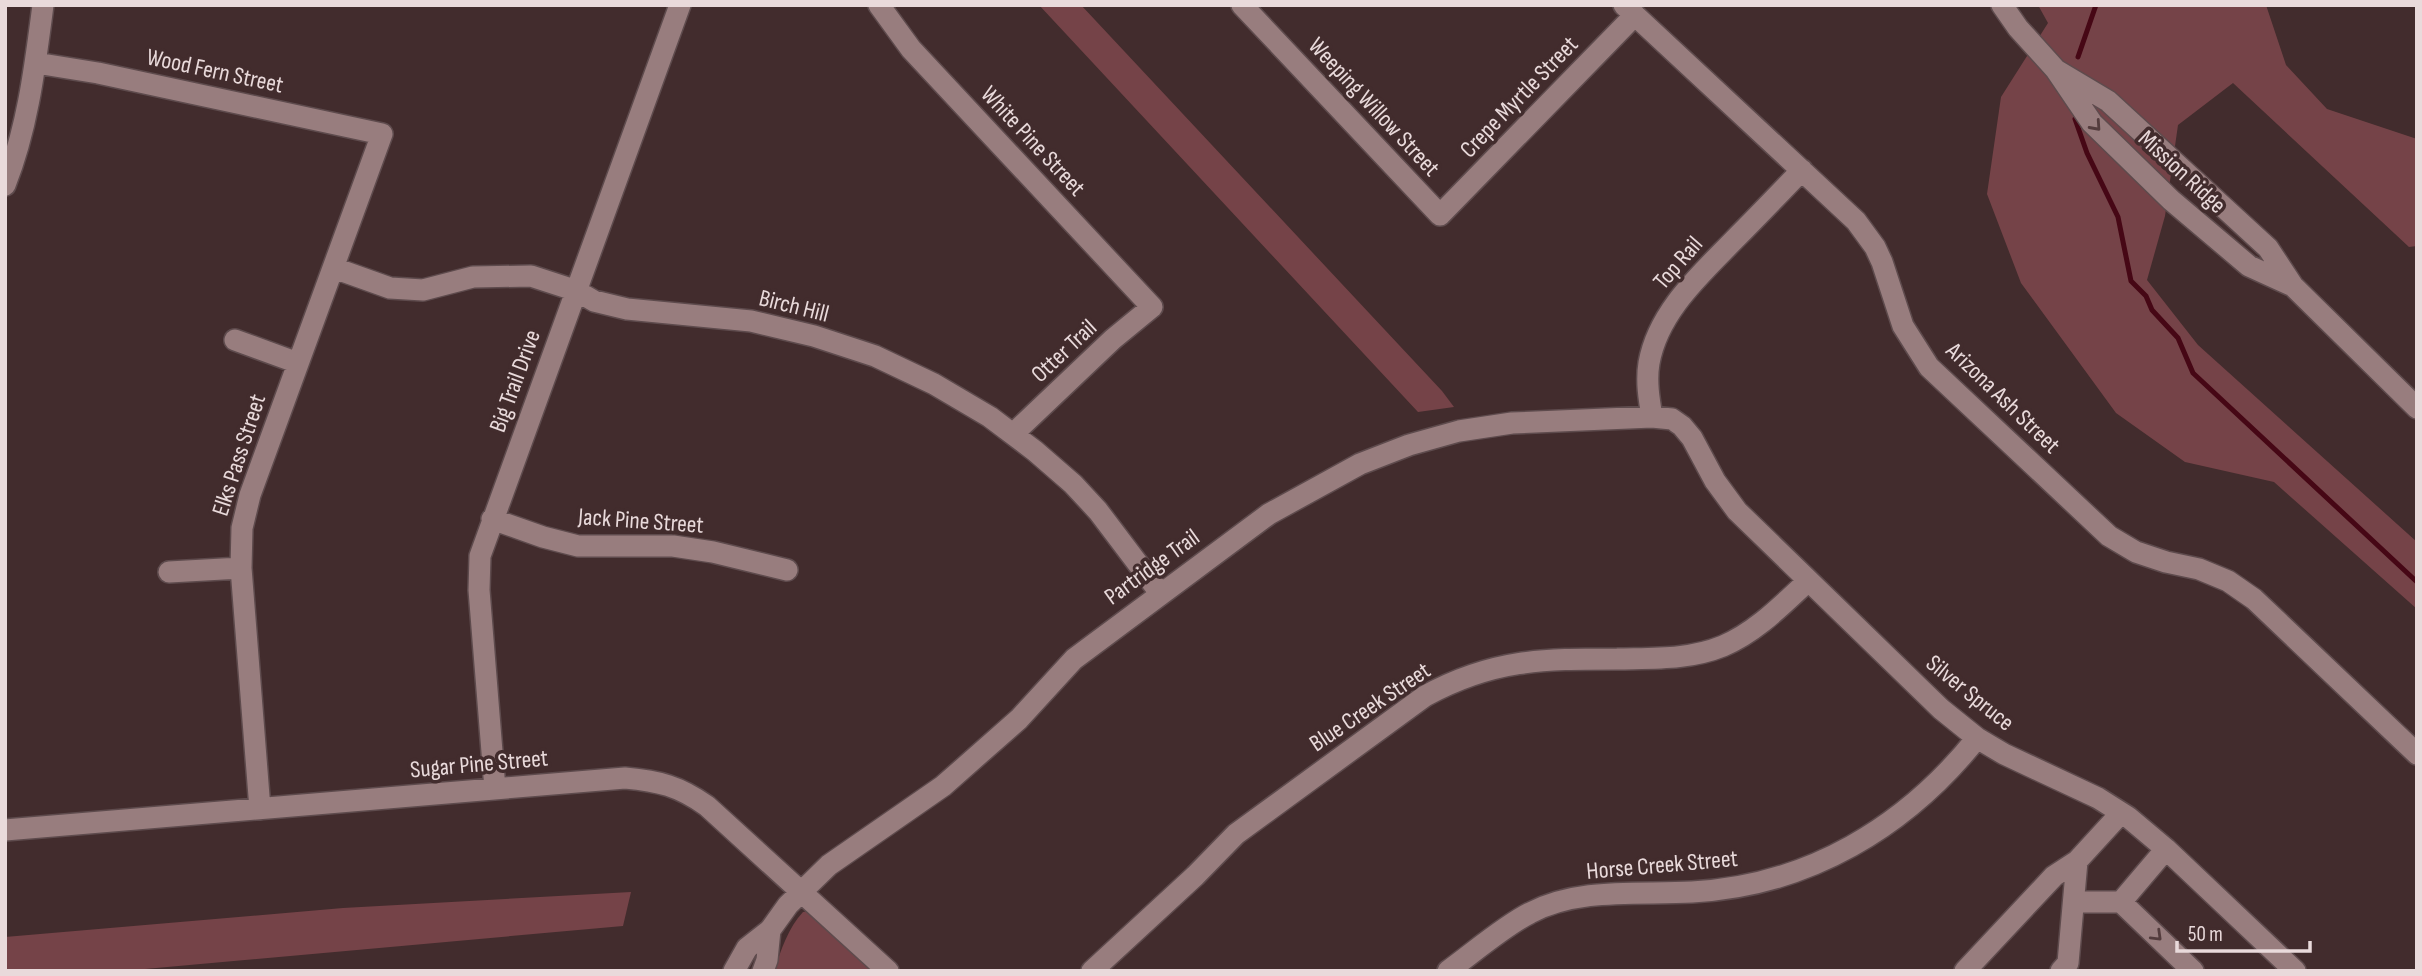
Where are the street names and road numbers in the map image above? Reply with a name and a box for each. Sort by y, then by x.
street label: Crepe Myrtle Street [1454,30,1584,164]
street label: Weeping Willow Street [1302,32,1446,182]
street label: Wood Fern Street [144,42,286,100]
street label: White Pine Street [975,80,1091,202]
street label: Mission Ridge [2132,124,2232,220]
street label: Top Rail [1647,231,1709,295]
street label: Birch Hill [756,283,832,329]
street label: Otter Trail [1025,313,1103,389]
street label: Big Trail Drive [483,326,547,436]
street label: Arizona Ash Street [1939,336,2066,460]
street label: Elks Pass Street [206,391,272,519]
street label: Jack Pine Street [576,502,705,540]
street label: Partridge Trail [1099,523,1205,611]
street label: Silver Spruce [1920,649,2020,737]
street label: Blue Creek Street [1304,656,1436,758]
street label: Sugar Pine Street [409,744,549,784]
street label: Horse Creek Street [1585,844,1739,886]

